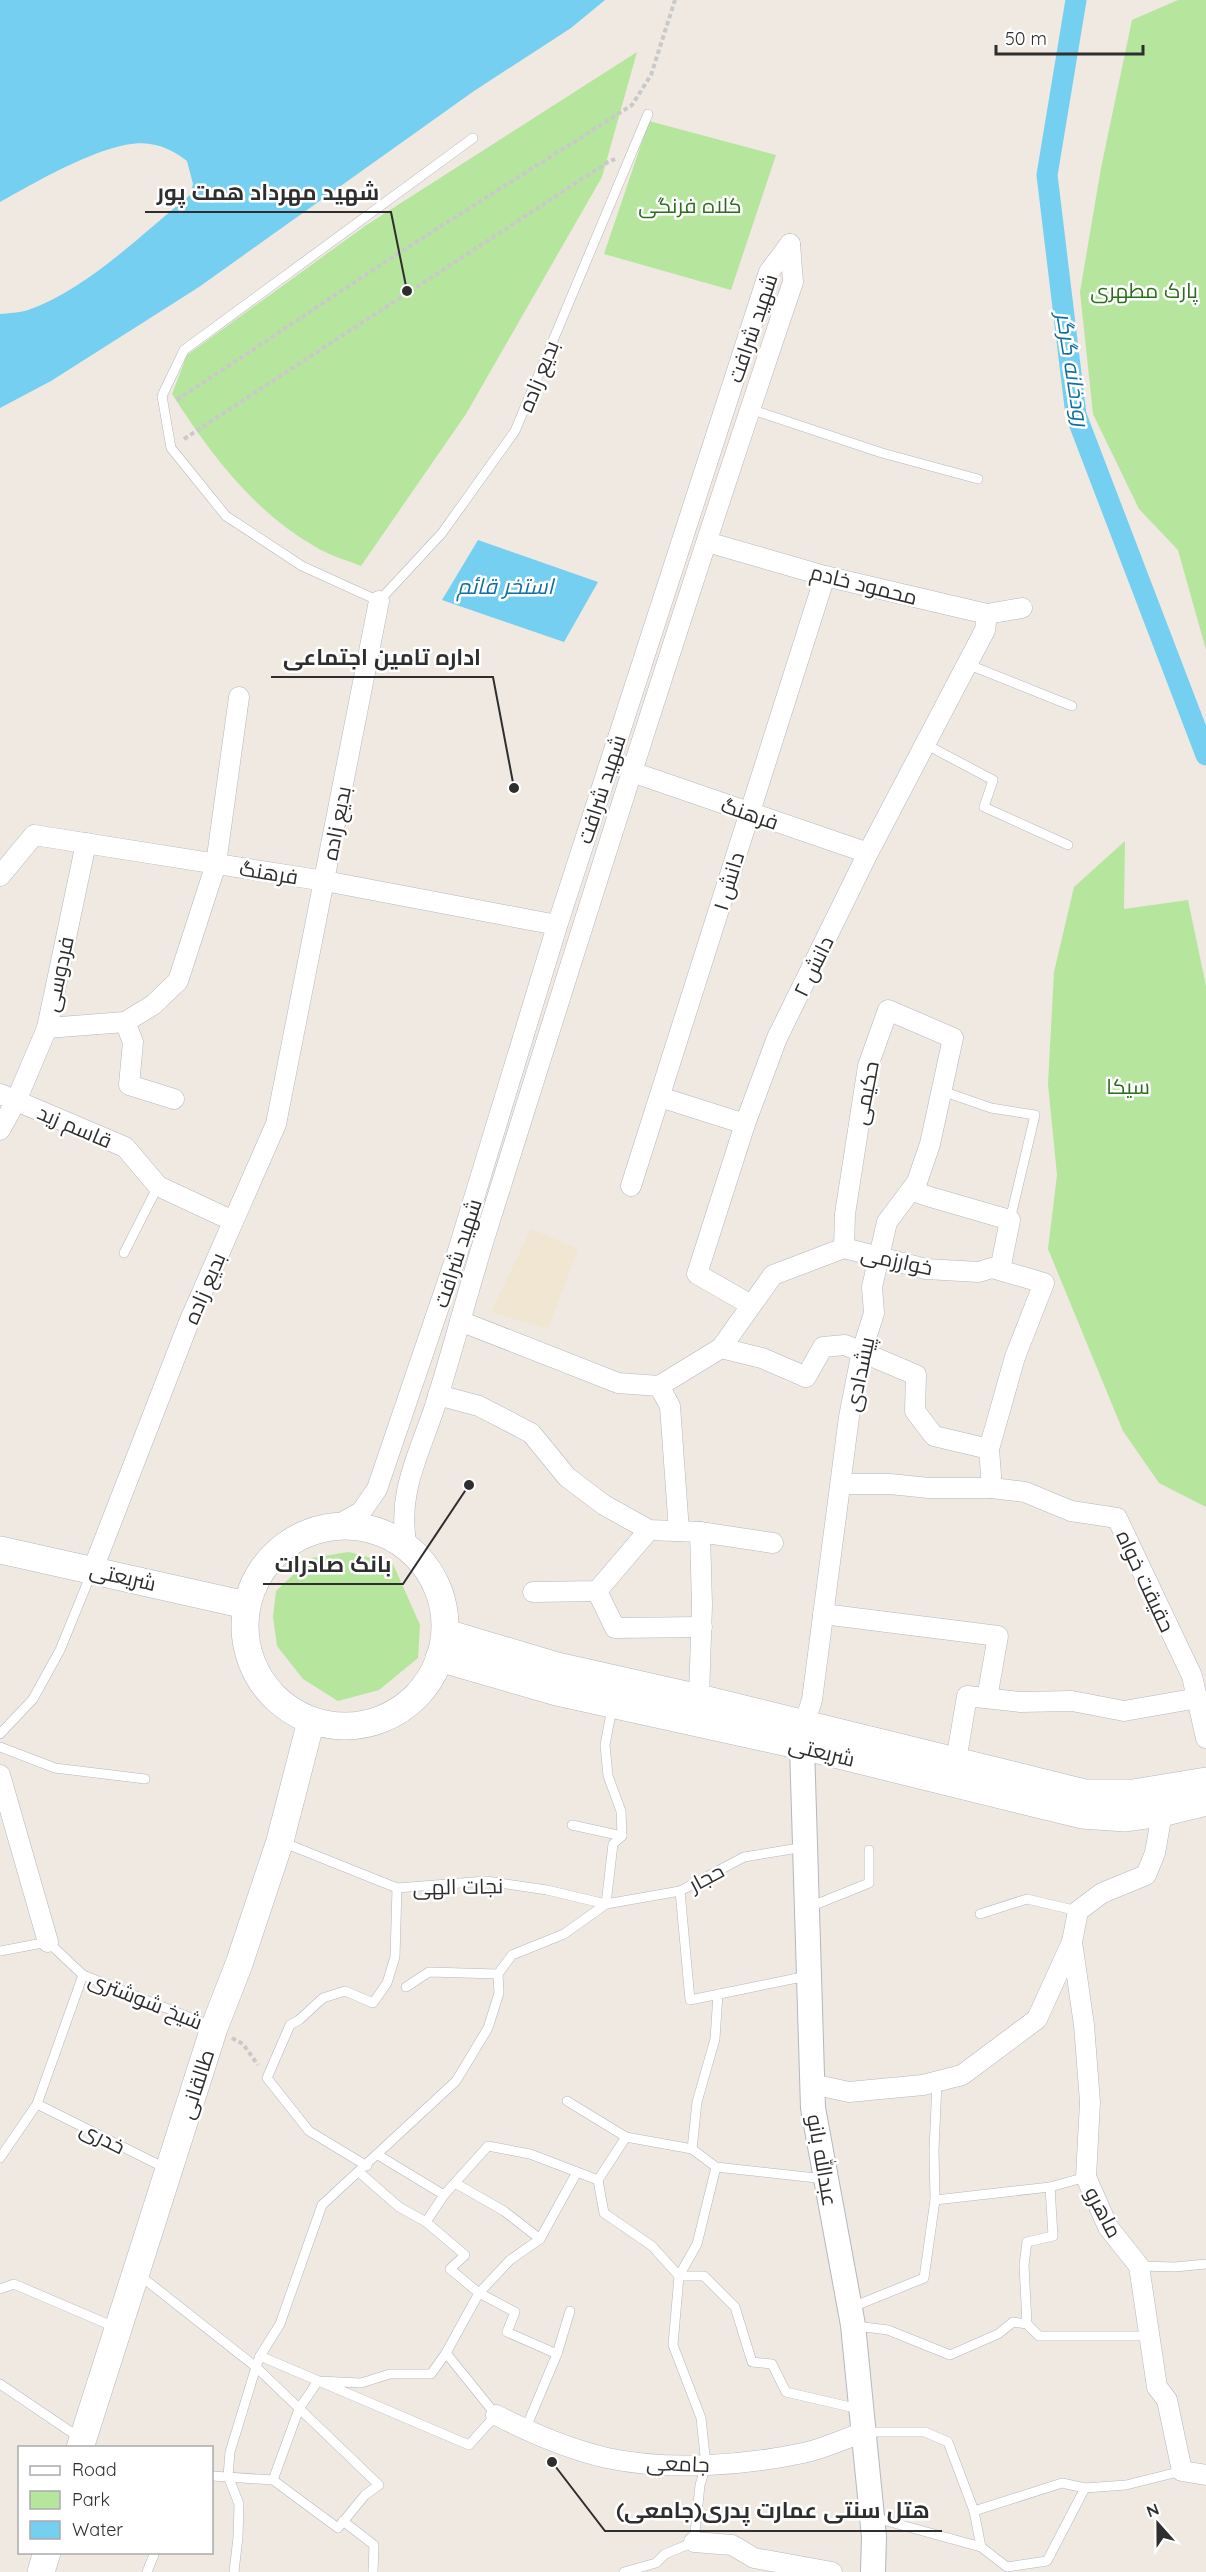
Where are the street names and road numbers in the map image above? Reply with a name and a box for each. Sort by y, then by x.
street label: شهید شرافت [721,270,784,386]
street label: بدیع زاده [512,336,566,416]
street label: محمود خادم [807,558,920,612]
street label: شهید شرافت [571,731,632,847]
street label: بدیع زاده [316,784,358,863]
street label: فرهنگ [718,791,782,835]
street label: دانش ۱ [707,849,750,914]
street label: فرهنگ [238,855,300,889]
street label: دانش ۲ [787,931,840,1001]
street label: فردوسی [37,934,80,1014]
street label: حکیمی [846,1059,885,1127]
street label: قاسم زید [33,1099,116,1155]
street label: شهید شرافت [427,1195,488,1311]
street label: خوارزمی [859,1240,935,1281]
street label: بدیع زاده [177,1248,232,1328]
street label: پیشدادی [838,1334,882,1414]
street label: حقیقت خواه [1111,1526,1181,1636]
street label: شریعتی [87,1556,159,1597]
street label: شریعتی [786,1730,858,1773]
street label: حجار [683,1857,728,1897]
street label: نجات الهی [412,1872,504,1901]
street label: شیخ شوشتری [84,1965,207,2037]
street label: طالقانی [173,2046,220,2122]
street label: عبدالله بانو [802,2112,844,2208]
street label: خدری [76,2115,130,2160]
street label: ماهرو [1080,2182,1128,2242]
street label: جامعی [646,2449,710,2478]

